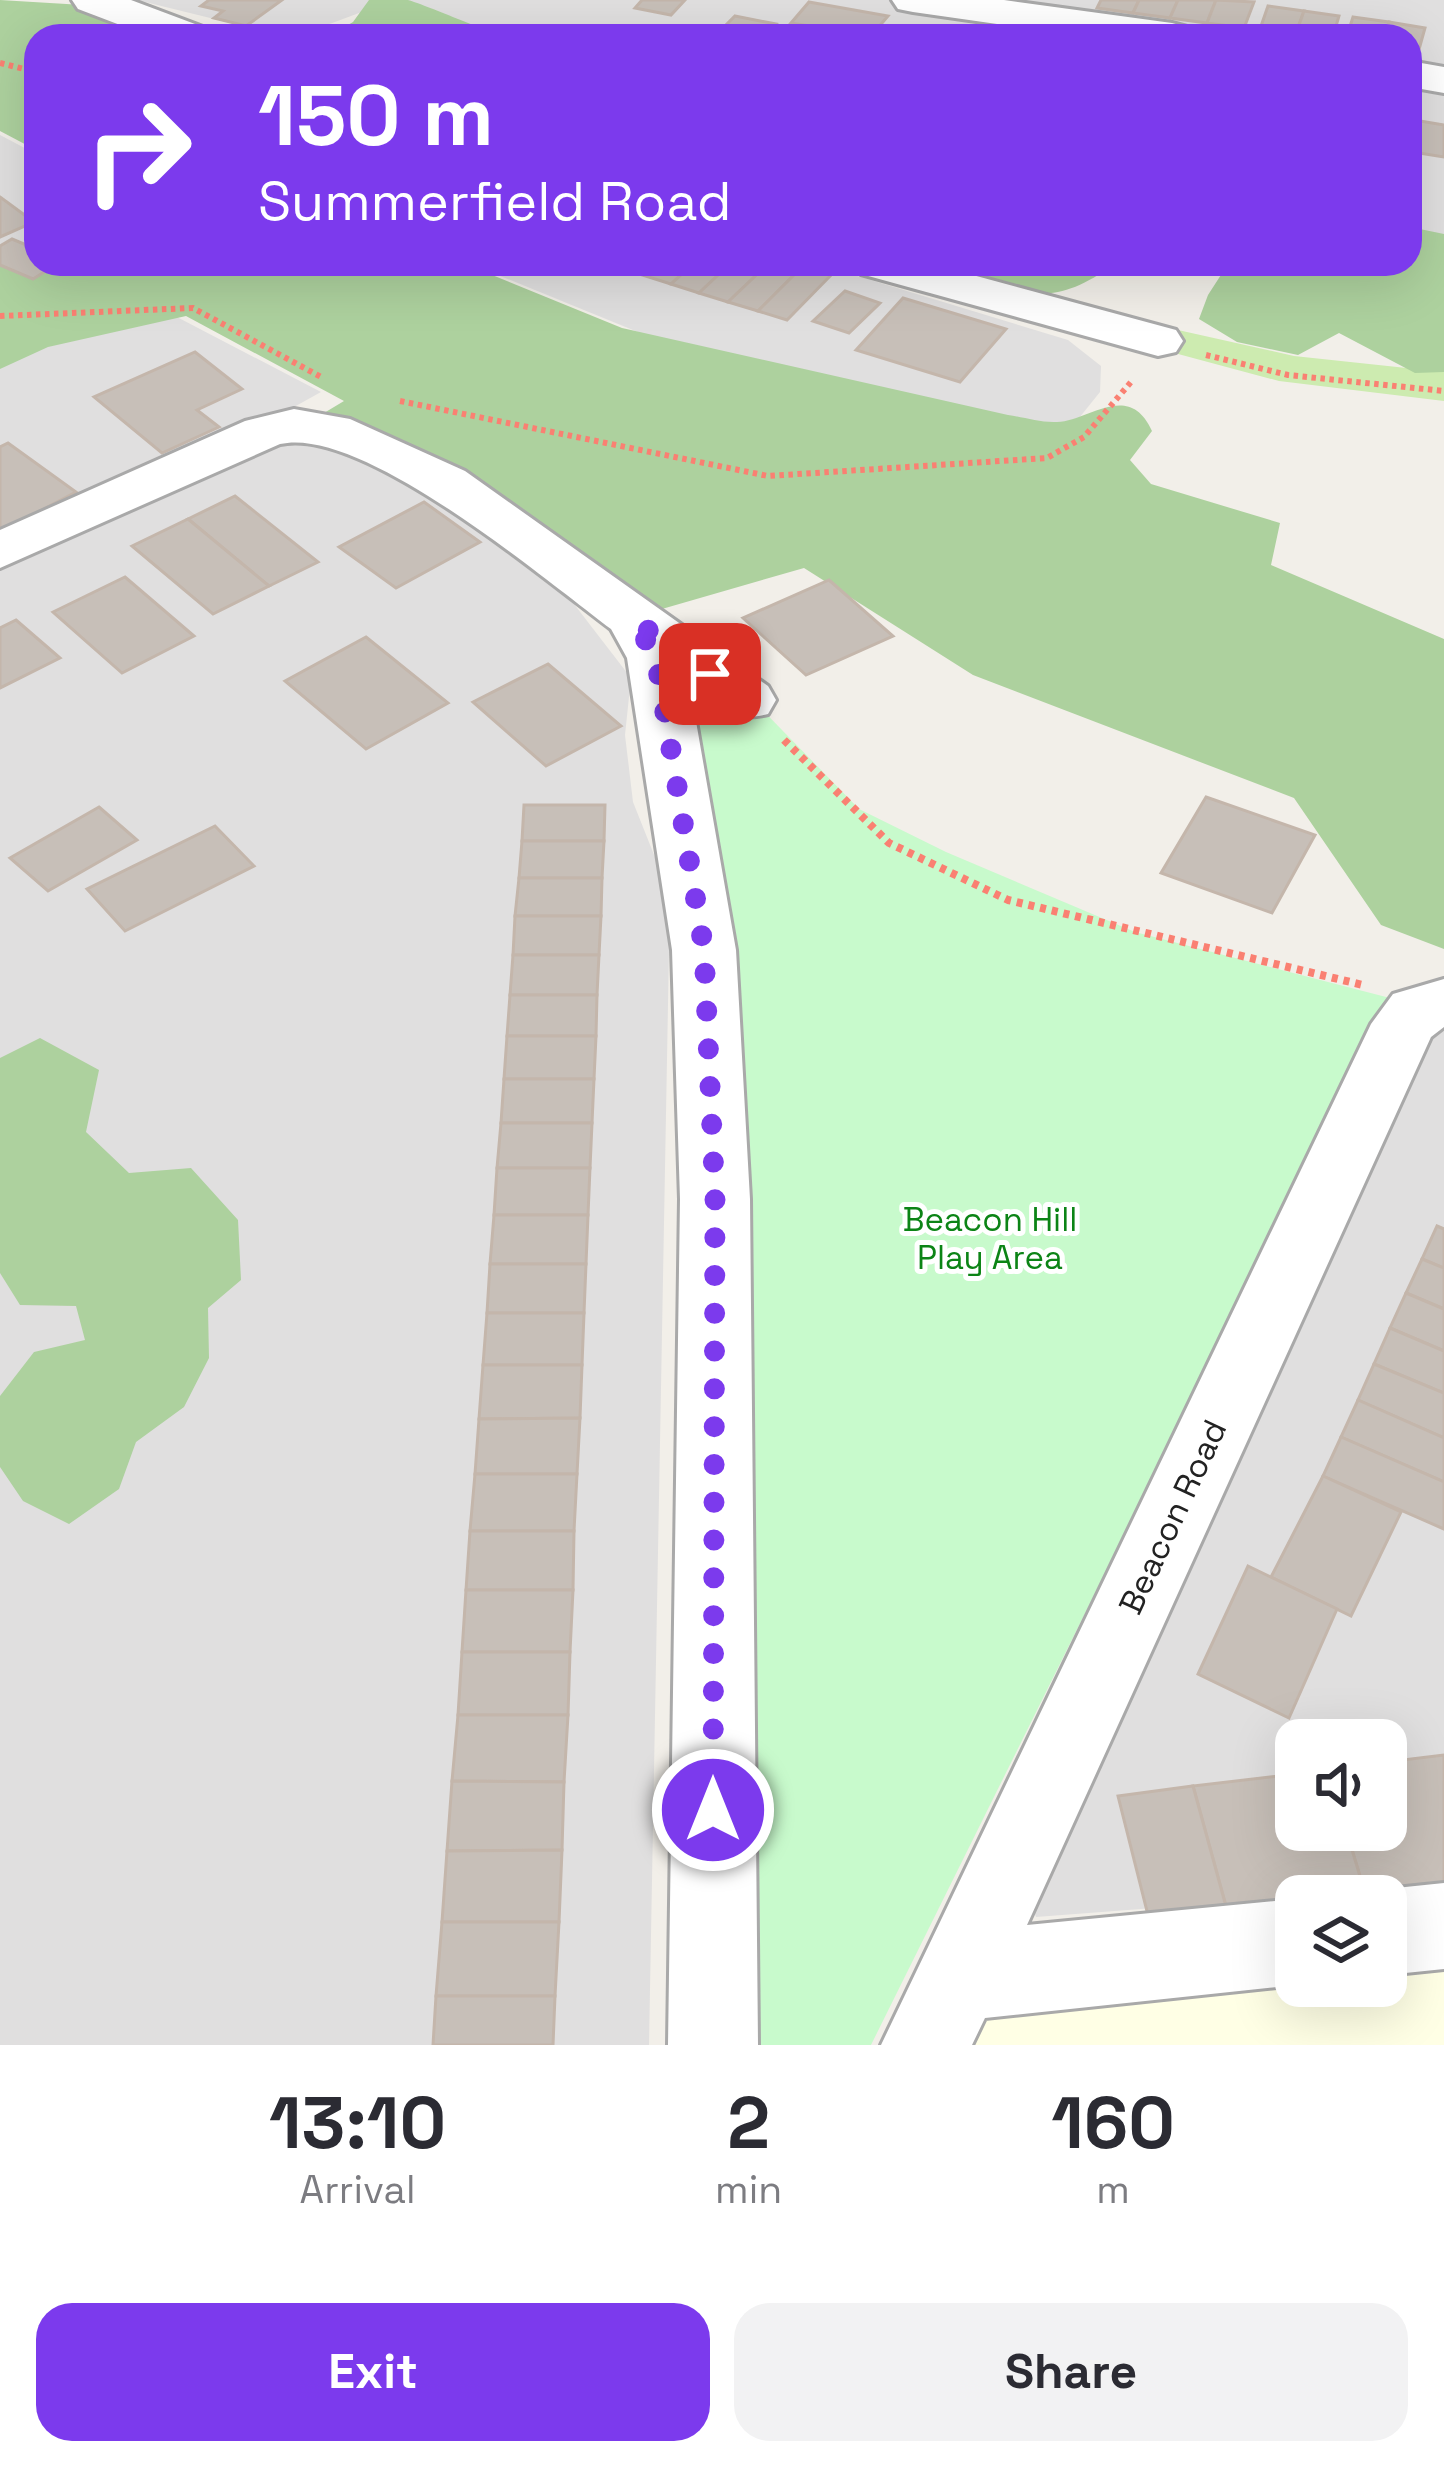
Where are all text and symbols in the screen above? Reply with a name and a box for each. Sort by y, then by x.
text: 150 m [258,62,494,170]
icon: right [60,72,216,228]
text: Summerfield Road [258,167,732,236]
pin [659,623,761,725]
icon: arrive [677,641,743,707]
park label: Beacon Hill Play Area [903,1199,1077,1279]
street label: Beacon Road [1110,1413,1236,1621]
map controls [1275,1719,1407,2007]
button: sound [1275,1719,1407,1851]
position arrow [650,1747,776,1873]
button: layers [1275,1875,1407,2007]
text: 13:10 [269,2077,446,2169]
text: 2 [727,2077,770,2169]
text: 160 [1051,2077,1175,2169]
text: Arrival [300,2165,416,2214]
text: min [715,2165,782,2214]
text: m [1096,2165,1130,2214]
button: Exit [36,2303,710,2441]
button: Share [734,2303,1408,2441]

